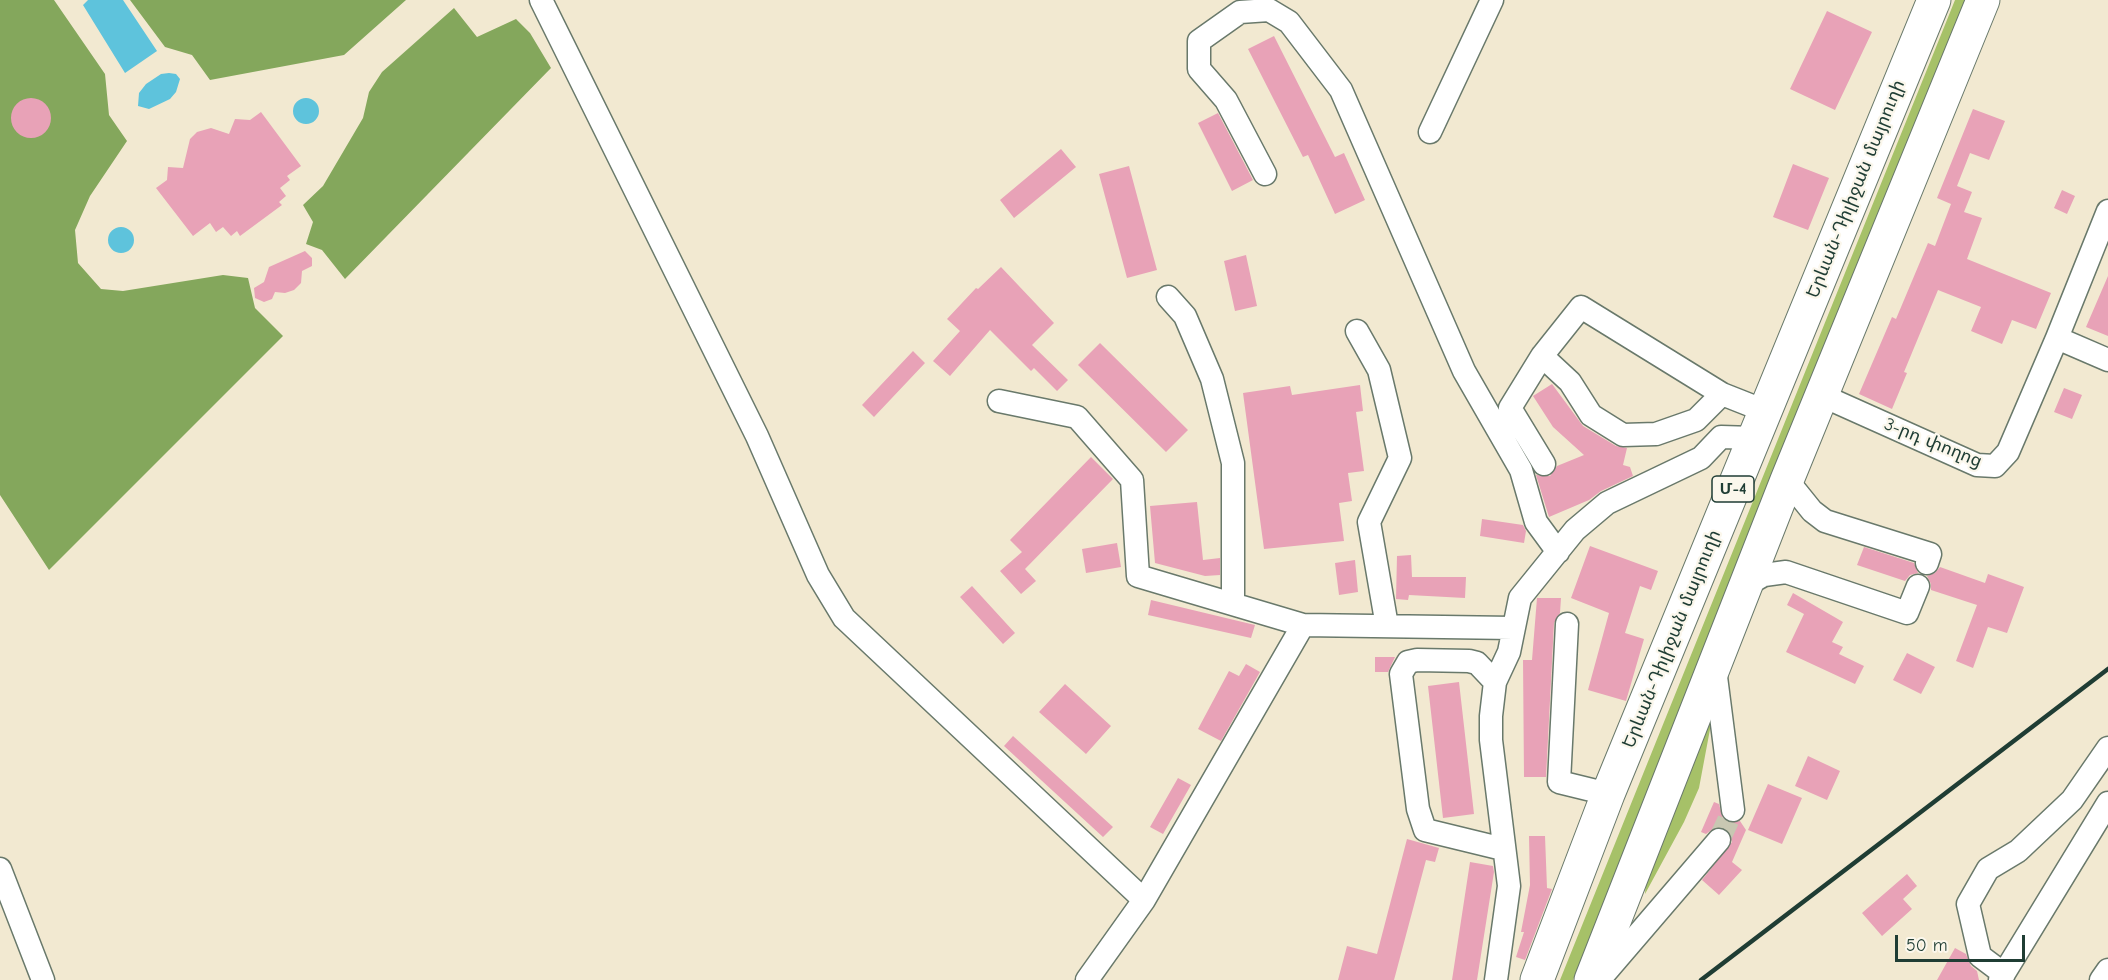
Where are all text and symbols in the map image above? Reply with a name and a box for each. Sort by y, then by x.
street label: Երևան-Դիլիջան մայրուղի [1802,77,1910,301]
street label: 3-րդ փողոց [1881,414,1985,472]
road number: Մ-4 [1712,476,1754,502]
street label: Երևան-Դիլիջան մայրուղի [1618,527,1726,751]
scale bar [1898,923,2028,961]
text: 50 m [1906,935,1948,956]

